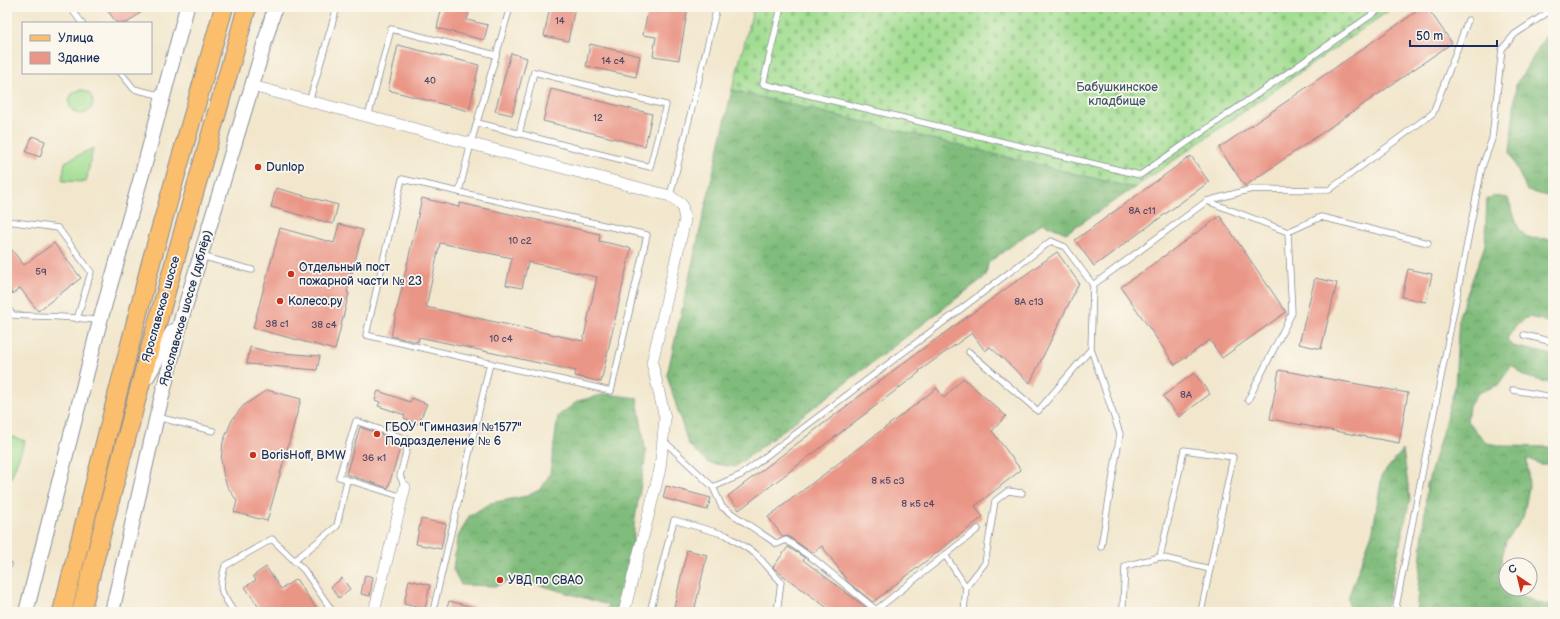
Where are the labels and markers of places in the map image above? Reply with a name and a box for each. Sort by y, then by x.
place label: Dunlop [266,160,305,175]
marker: Dunlop [253,162,263,172]
place label: Отдельный пост пожарной части № 23 [299,260,422,289]
marker: Отдельный пост пожарной части № 23 [286,269,296,279]
place label: Колесо.ру [288,294,343,309]
marker: Колесо.ру [275,296,285,306]
place label: ГБОУ "Гимназия №1577" Подразделение № 6 [385,420,522,449]
marker: ГБОУ "Гимназия №1577" Подразделение № 6 [372,429,382,439]
place label: BorisHoff, BMW [261,448,346,463]
marker: BorisHoff, BMW [248,450,258,460]
place label: УВД по СВАО [508,573,584,588]
marker: УВД по СВАО [495,575,505,585]

